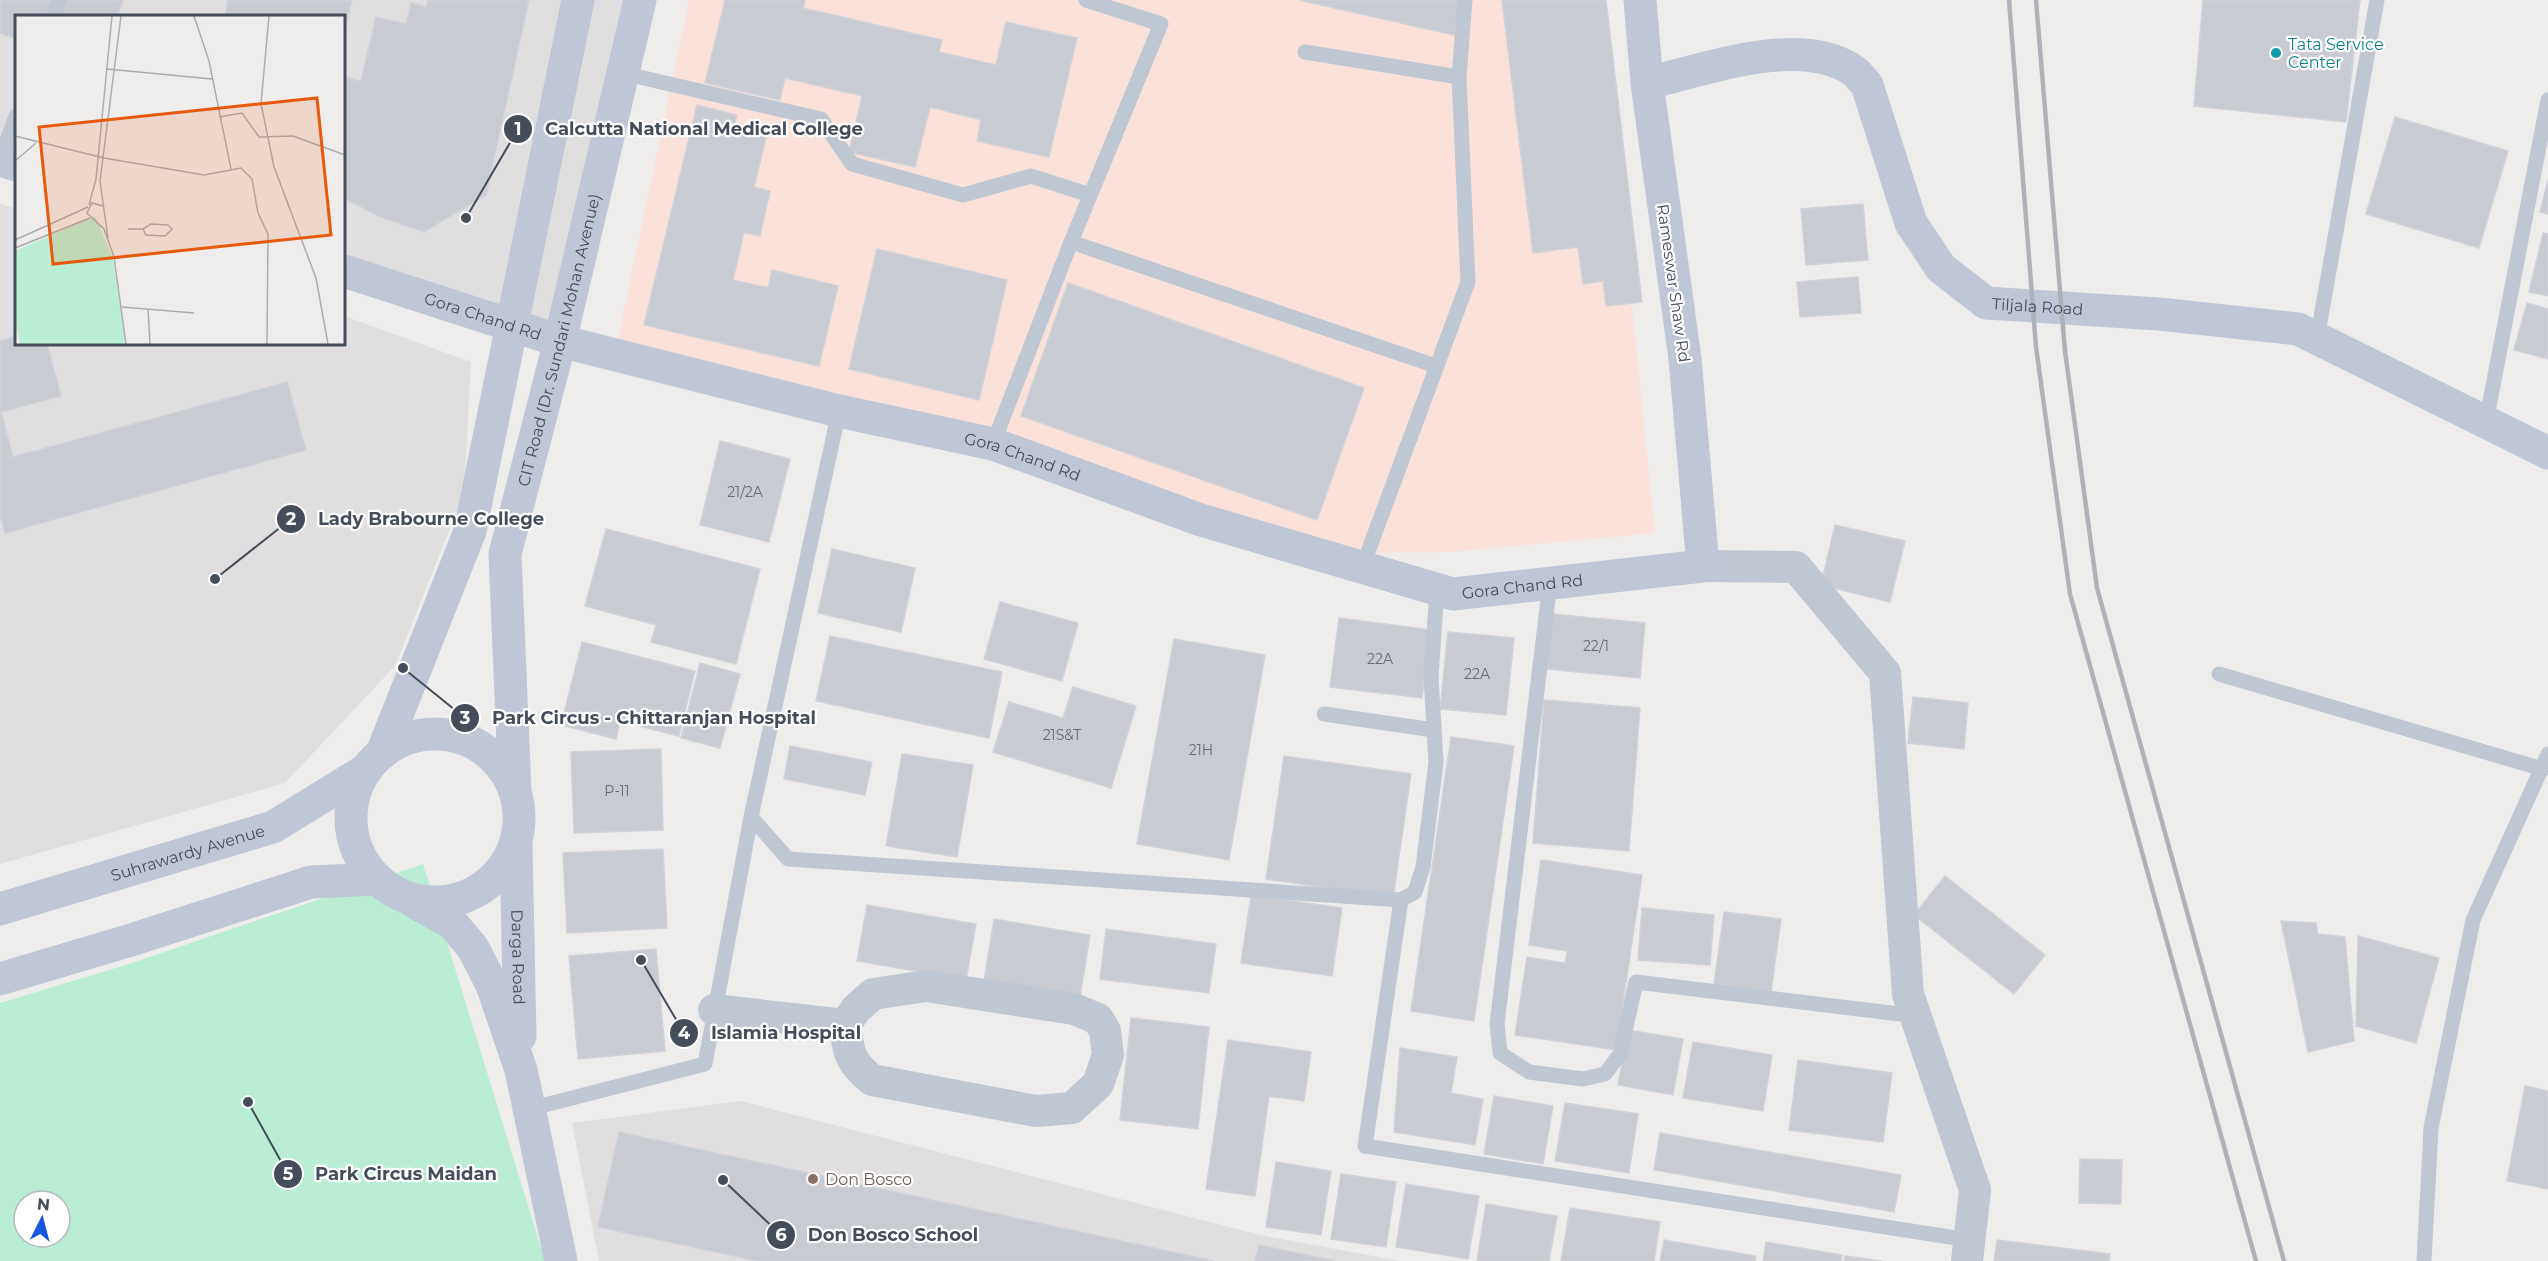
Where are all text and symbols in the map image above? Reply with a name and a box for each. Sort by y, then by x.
inset map [15,15,345,345]
place label: Tata Service Center [2288,35,2384,72]
marker: Tata Service Center [2269,46,2283,60]
callout: Calcutta National Medical College [503,111,875,147]
text: 1 [514,118,522,140]
text: Calcutta National Medical College [545,118,863,140]
street label: CIT Road (Dr. Sundari Mohan Avenue) [514,192,604,488]
street label: Rameswar Shaw Rd [1653,203,1694,363]
street label: Gora Chand Rd [422,289,544,344]
street label: Tiljala Road [1991,294,2084,319]
street label: Gora Chand Rd [962,429,1083,485]
house number: 21/2A [727,483,764,501]
callout: Lady Brabourne College [276,501,556,537]
text: 2 [286,508,297,530]
text: Lady Brabourne College [318,508,544,530]
street label: Gora Chand Rd [1461,571,1584,603]
house number: 22/1 [1583,637,1609,655]
house number: 22A [1367,650,1394,668]
house number: 22A [1464,665,1491,683]
callout: Park Circus - Chittaranjan Hospital [450,700,828,736]
text: 3 [459,707,471,729]
text: Park Circus - Chittaranjan Hospital [492,707,816,729]
house number: 21S&T [1043,726,1081,744]
house number: 21H [1189,741,1213,759]
house number: P-11 [604,782,630,800]
street label: Suhrawardy Avenue [108,821,267,885]
street label: Darga Road [507,909,528,1005]
callout: Islamia Hospital [669,1015,873,1051]
text: 4 [678,1022,691,1044]
text: Islamia Hospital [711,1022,861,1044]
callout: Park Circus Maidan [273,1156,509,1192]
text: 5 [283,1163,294,1185]
text: Park Circus Maidan [315,1163,497,1185]
place label: Don Bosco [825,1170,912,1189]
marker: Don Bosco [806,1172,820,1186]
north arrow [12,1189,72,1249]
text: N [36,1194,51,1215]
callout: Don Bosco School [766,1217,991,1253]
text: 6 [775,1224,787,1246]
text: Don Bosco School [808,1224,978,1246]

